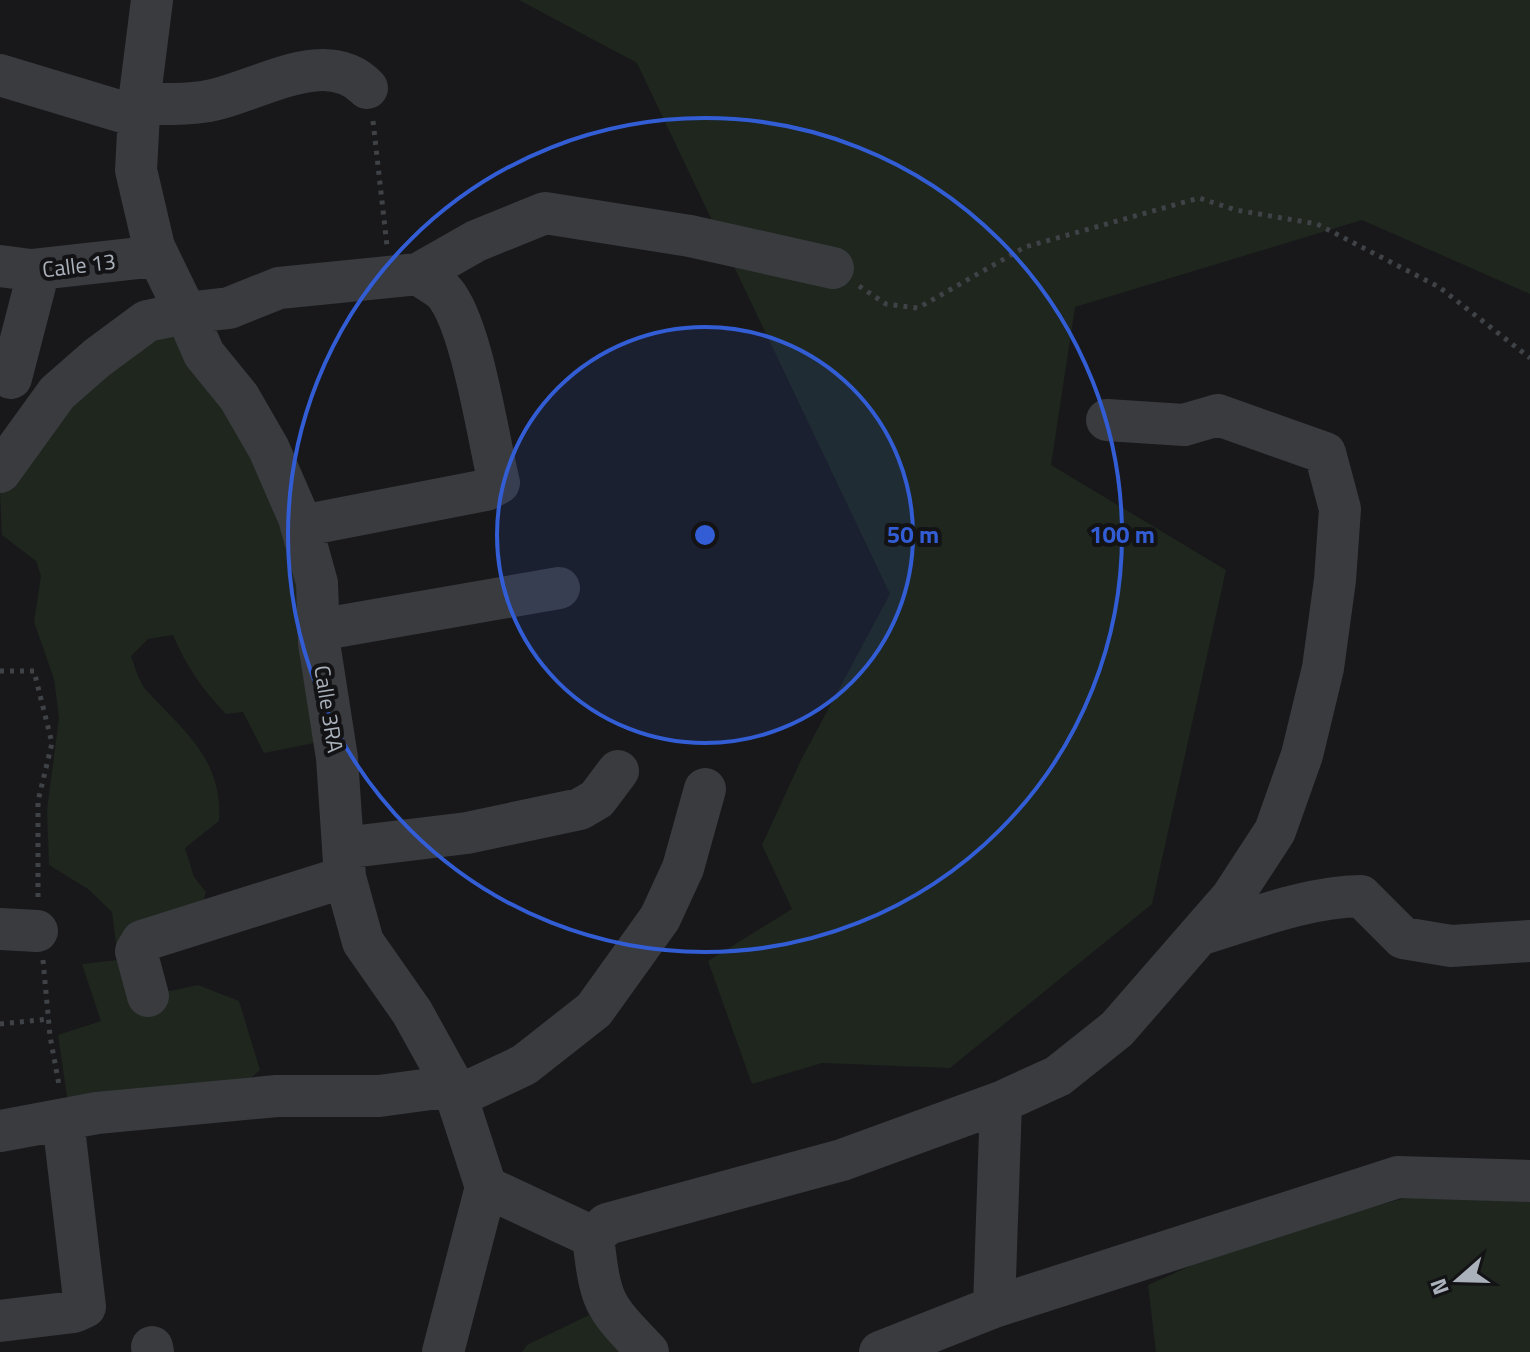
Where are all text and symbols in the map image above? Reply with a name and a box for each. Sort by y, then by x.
street label: Calle 13 [40,244,118,286]
text: 50 m [887,516,939,552]
text: 100 m [1089,516,1155,552]
centre of rings [691,521,719,549]
street label: Calle 3RA [305,663,353,755]
north arrow [1418,1240,1498,1320]
text: N [1421,1274,1458,1300]

